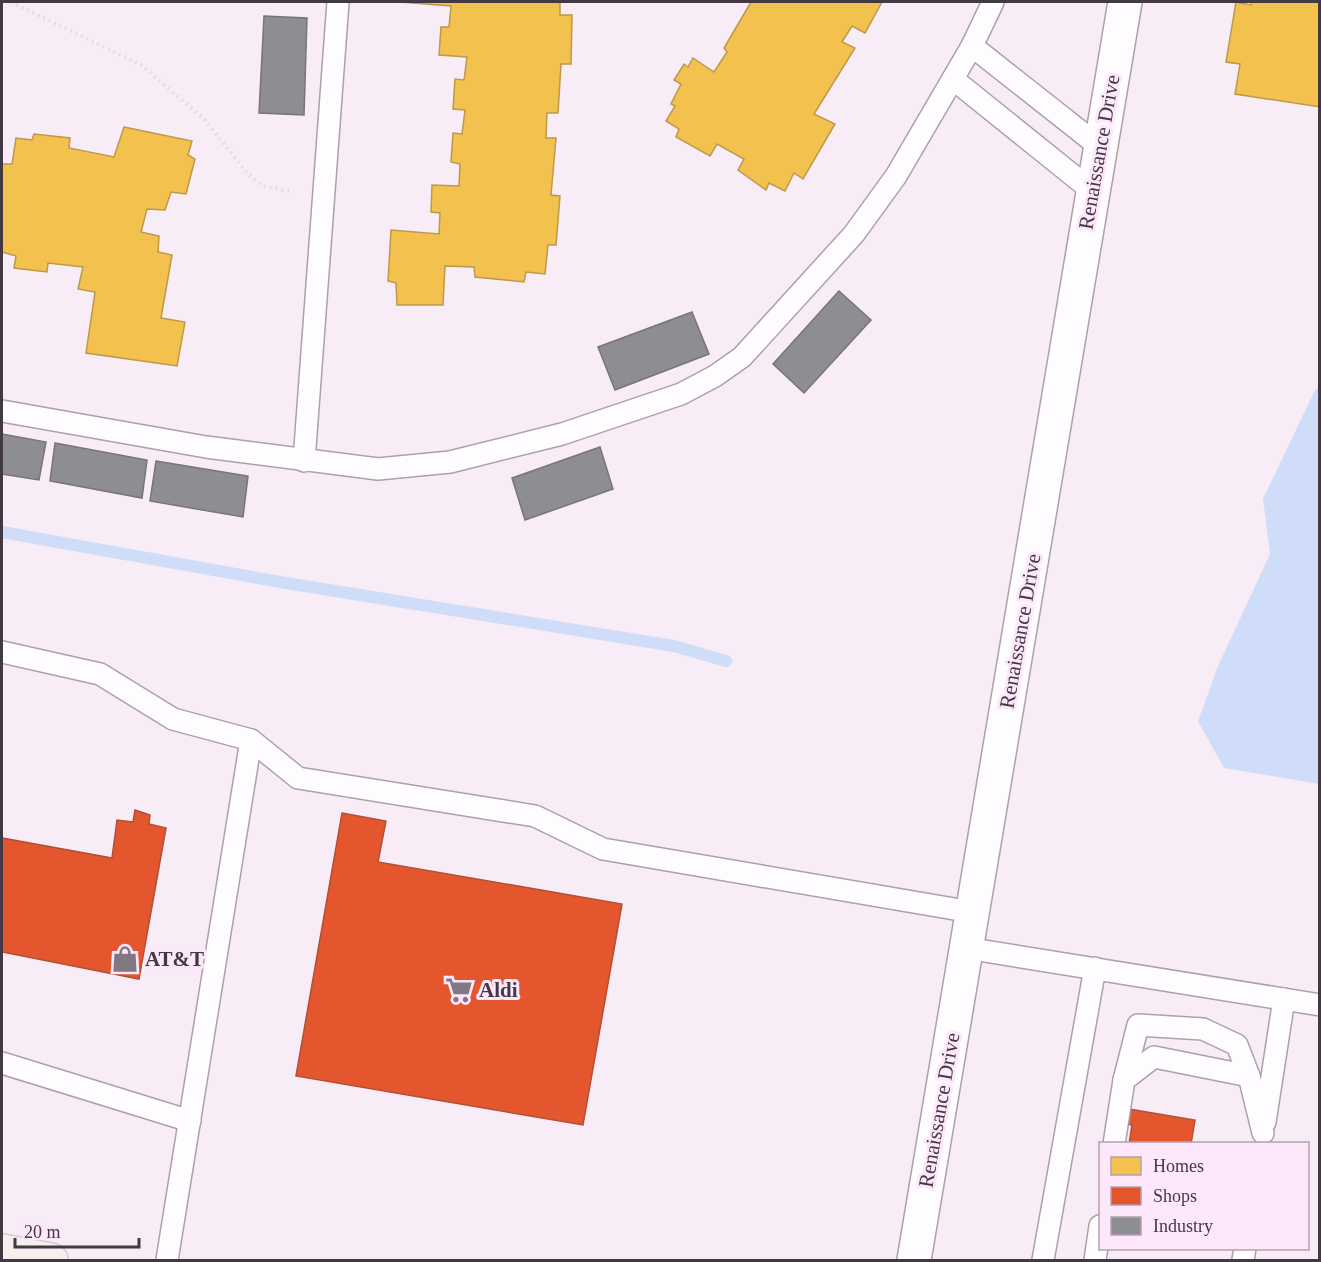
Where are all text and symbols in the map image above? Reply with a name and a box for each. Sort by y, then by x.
street label: Renaissance Drive [1074,73,1124,231]
street label: Renaissance Drive [995,552,1045,710]
shop icon: AT&T [110,944,140,974]
place label: AT&T [145,947,204,971]
supermarket icon: Aldi [444,975,474,1005]
place label: Aldi [479,978,518,1002]
street label: Renaissance Drive [914,1031,964,1189]
legend [1099,1142,1309,1250]
text: Homes [1153,1156,1204,1176]
text: Shops [1153,1186,1197,1206]
scale bar [15,1211,140,1249]
text: Industry [1153,1216,1213,1236]
text: 20 m [24,1222,61,1242]

